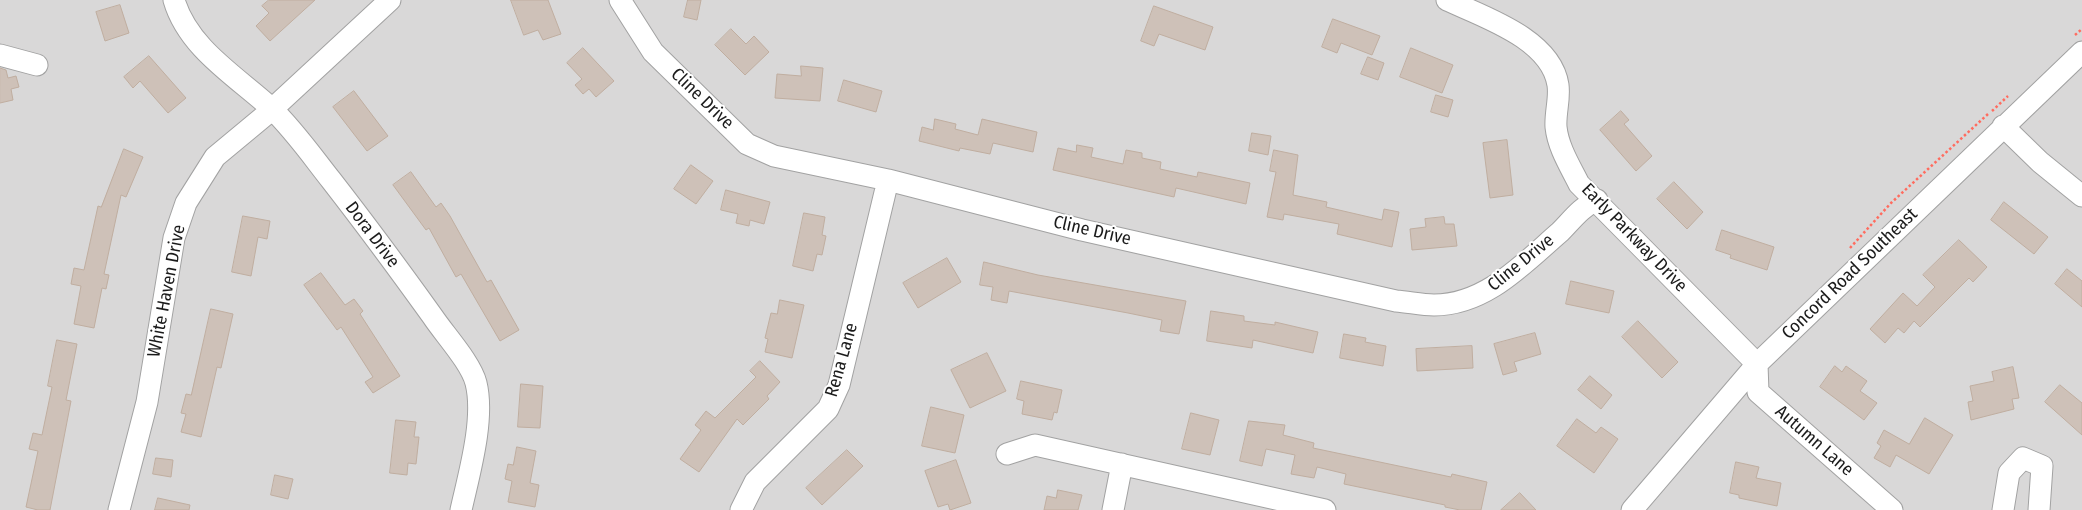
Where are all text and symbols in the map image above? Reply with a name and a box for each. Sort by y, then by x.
street label: Cline Drive [666,64,738,134]
street label: Early Parkway Drive [1577,179,1691,297]
street label: Dora Drive [340,198,404,272]
street label: Concord Road Southeast [1778,204,1922,344]
street label: Cline Drive [1051,212,1133,250]
street label: White Haven Drive [144,223,190,359]
street label: Cline Drive [1484,230,1558,296]
street label: Rena Lane [821,320,863,400]
street label: Autumn Lane [1770,401,1858,481]

